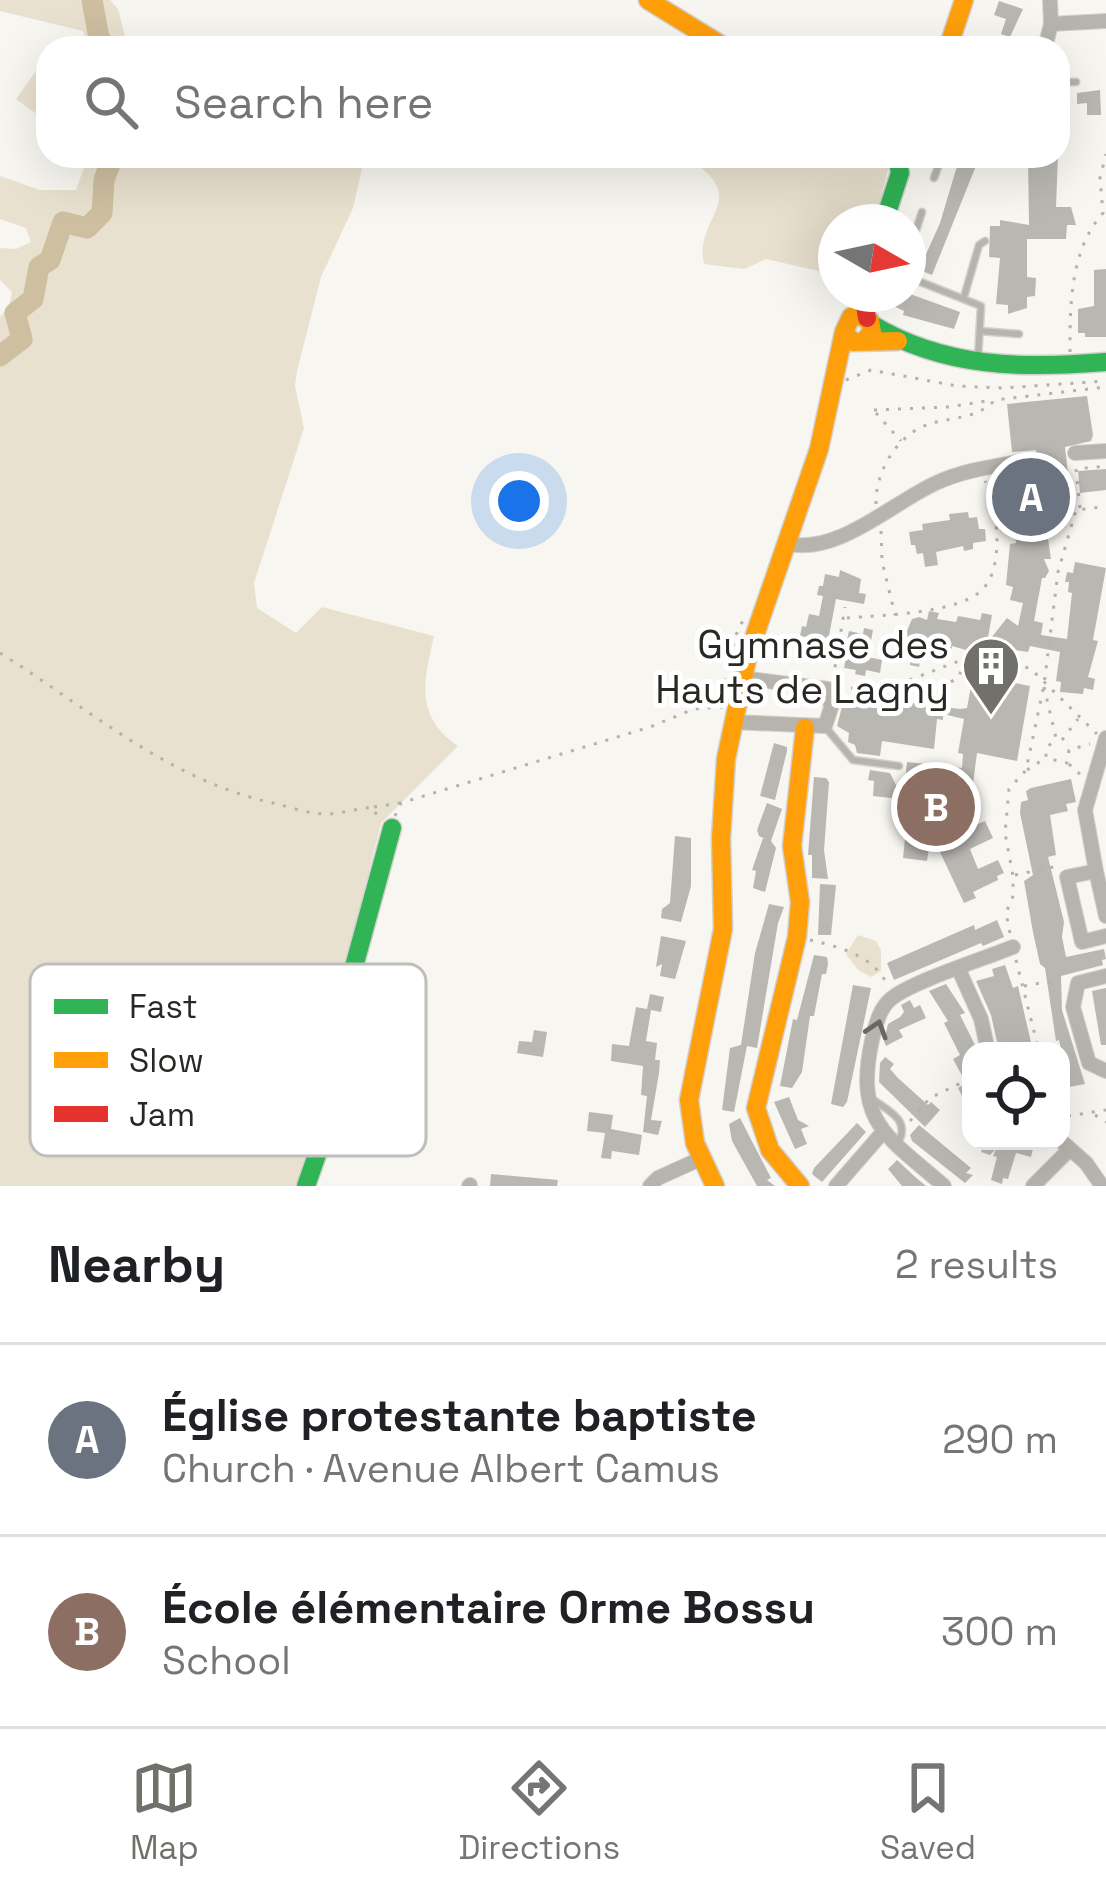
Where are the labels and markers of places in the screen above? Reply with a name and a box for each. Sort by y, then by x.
pin: A [992,452,1070,542]
place label: Gymnase des Hauts de Lagny [655,620,949,714]
building icon: Gymnase des Hauts de Lagny [960,635,1022,717]
pin: B [897,762,975,852]

